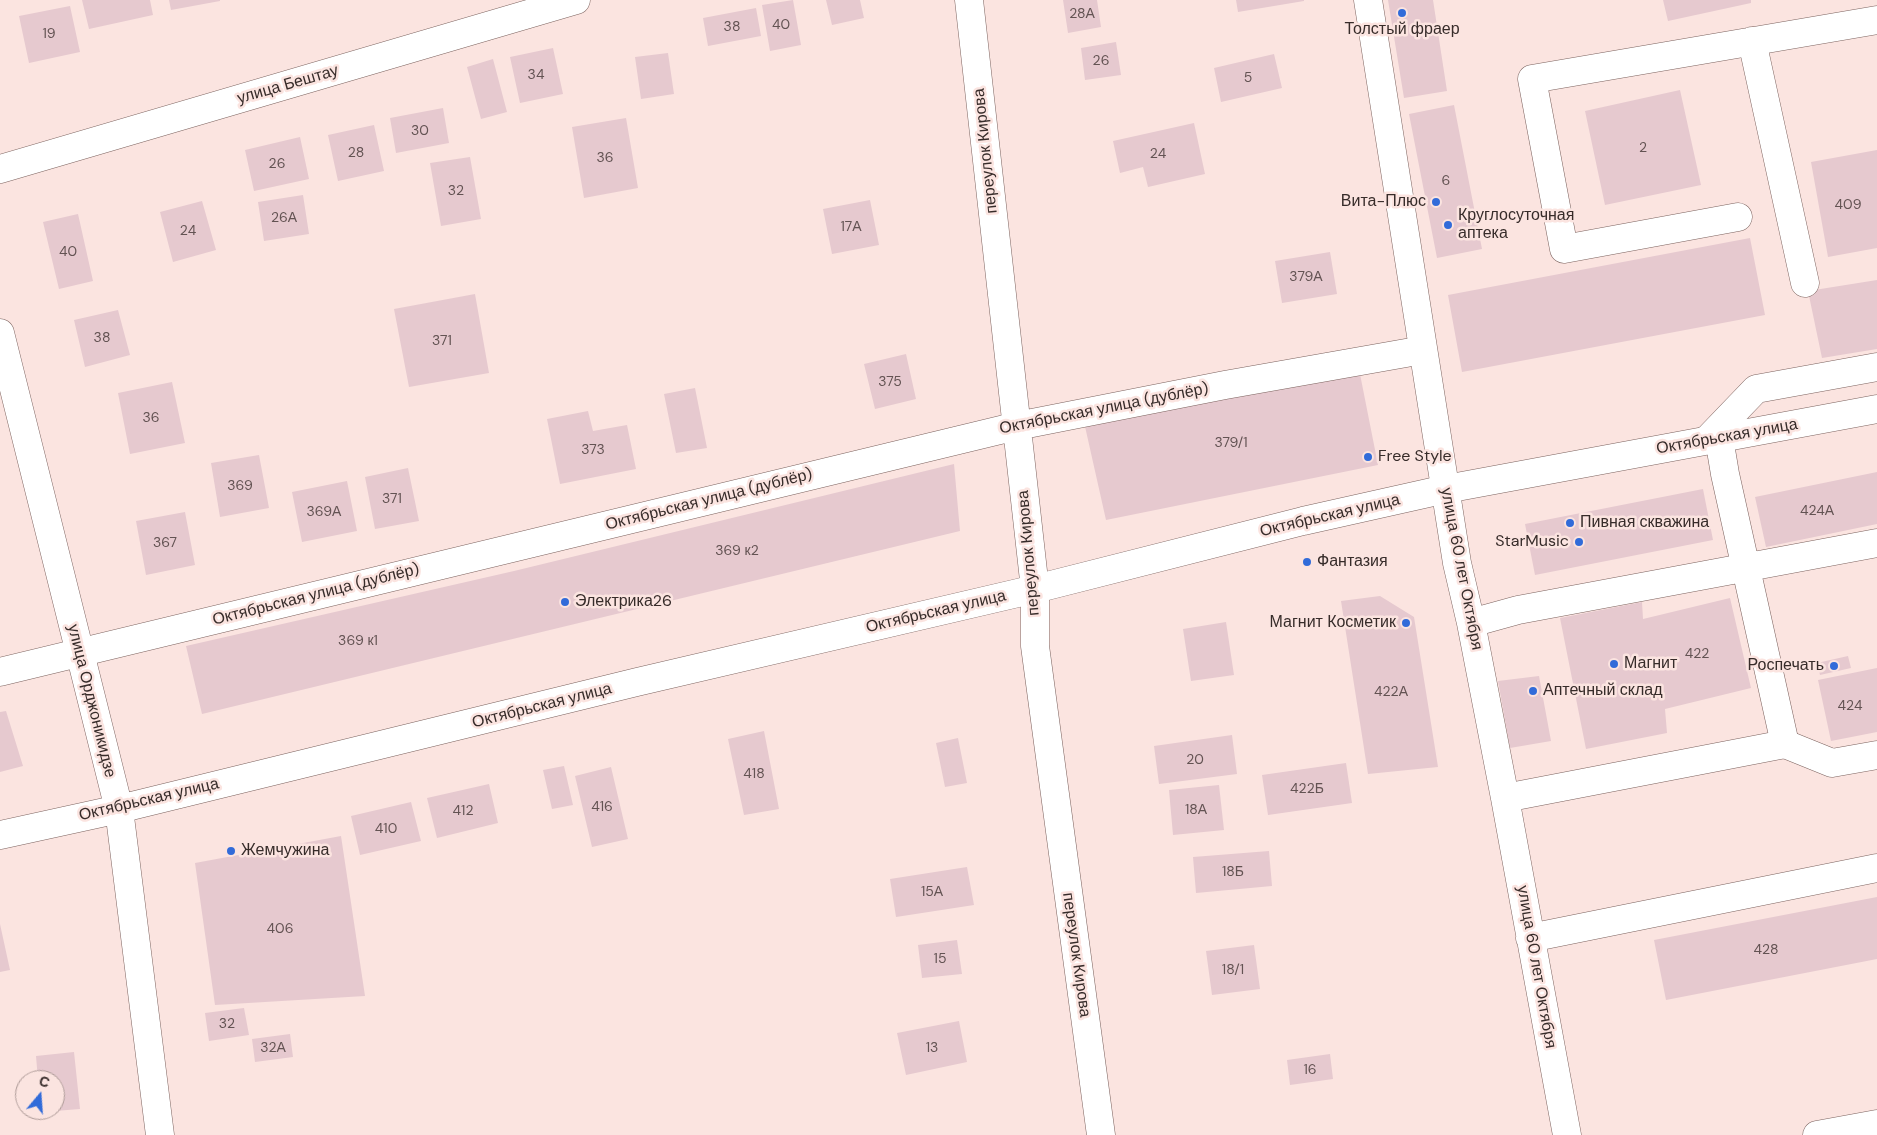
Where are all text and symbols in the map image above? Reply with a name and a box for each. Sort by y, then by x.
house number: 28А [1069,6,1095,22]
marker: Толстый фраер [1396,7,1408,19]
house number: 40 [772,17,790,33]
house number: 38 [724,19,740,35]
place label: Толстый фраер [1344,20,1460,40]
house number: 19 [42,26,56,42]
house number: 26 [1093,53,1109,69]
street label: улица Бештау [235,61,341,109]
house number: 34 [528,67,544,83]
house number: 5 [1244,70,1252,86]
street label: переулок Кирова [970,87,1002,215]
house number: 30 [411,123,429,139]
house number: 2 [1639,140,1647,156]
house number: 28 [348,145,364,161]
house number: 24 [1150,146,1166,162]
house number: 36 [596,150,614,166]
house number: 26 [269,156,285,172]
house number: 6 [1442,173,1450,189]
house number: 32 [448,183,464,199]
place label: Вита-Плюс [1341,192,1426,212]
marker: Вита-Плюс [1430,196,1442,208]
house number: 409 [1835,197,1861,213]
place label: Круглосуточная аптека [1458,206,1574,244]
house number: 26А [271,210,297,226]
house number: 17А [840,219,862,235]
marker: Круглосуточная аптека [1442,219,1454,231]
house number: 24 [180,223,196,239]
house number: 40 [59,244,77,260]
house number: 379А [1289,269,1323,285]
house number: 38 [94,330,110,346]
house number: 371 [432,333,452,349]
house number: 375 [878,374,902,390]
street label: Октябрьская улица (дублёр) [998,379,1210,439]
house number: 36 [142,410,160,426]
street label: Октябрьская улица [1655,415,1799,459]
house number: 379/1 [1214,435,1248,451]
house number: 373 [581,442,605,458]
place label: Free Style [1378,447,1452,467]
marker: Free Style [1362,451,1374,463]
street label: Октябрьская улица (дублёр) [604,465,814,535]
house number: 369 [227,478,253,494]
street label: улица 60 лет Октября [1436,486,1486,652]
street label: переулок Кирова [1014,490,1044,616]
house number: 371 [382,491,402,507]
street label: Октябрьская улица [1258,491,1402,541]
house number: 424А [1800,503,1834,519]
house number: 369А [307,504,341,520]
place label: Пивная скважина [1580,513,1709,533]
marker: Пивная скважина [1564,517,1576,529]
place label: StarMusic [1495,532,1569,552]
house number: 367 [153,535,177,551]
marker: StarMusic [1573,536,1585,548]
house number: 369 к2 [715,543,759,559]
place label: Фантазия [1317,552,1388,572]
marker: Фантазия [1301,556,1313,568]
street label: Октябрьская улица (дублёр) [211,560,421,630]
street label: Октябрьская улица [864,587,1008,637]
place label: Электрика26 [575,592,672,612]
marker: Электрика26 [559,596,571,608]
place label: Магнит Косметик [1270,613,1396,633]
marker: Магнит Косметик [1400,617,1412,629]
street label: улица Орджоникидзе [63,622,119,780]
house number: 369 к1 [338,633,378,649]
house number: 422 [1685,646,1709,662]
place label: Магнит [1624,654,1677,674]
place label: Роспечать [1748,656,1824,676]
marker: Магнит [1608,658,1620,670]
marker: Роспечать [1828,660,1840,672]
street label: Октябрьская улица [470,679,614,733]
place label: Аптечный склад [1543,681,1662,701]
house number: 422А [1374,684,1408,700]
marker: Аптечный склад [1527,685,1539,697]
house number: 424 [1838,698,1862,714]
house number: 20 [1186,752,1204,768]
house number: 418 [743,766,765,782]
street label: Октябрьская улица [77,775,221,825]
house number: 422Б [1290,781,1324,797]
house number: 416 [591,799,613,815]
house number: 18А [1185,802,1207,818]
house number: 412 [453,803,473,819]
house number: 410 [375,821,397,837]
place label: Жемчужина [241,841,329,861]
marker: Жемчужина [225,845,237,857]
house number: 18Б [1222,864,1244,880]
house number: 15А [921,884,943,900]
street label: улица 60 лет Октября [1512,884,1560,1050]
street label: переулок Кирова [1058,891,1094,1019]
house number: 406 [267,921,293,937]
house number: 428 [1754,942,1778,958]
house number: 15 [934,951,946,967]
house number: 18/1 [1222,962,1244,978]
house number: 32 [219,1016,235,1032]
house number: 32А [260,1040,286,1056]
house number: 13 [926,1040,938,1056]
house number: 16 [1303,1062,1317,1078]
north arrow [15,1070,65,1120]
text: С [37,1072,52,1092]

